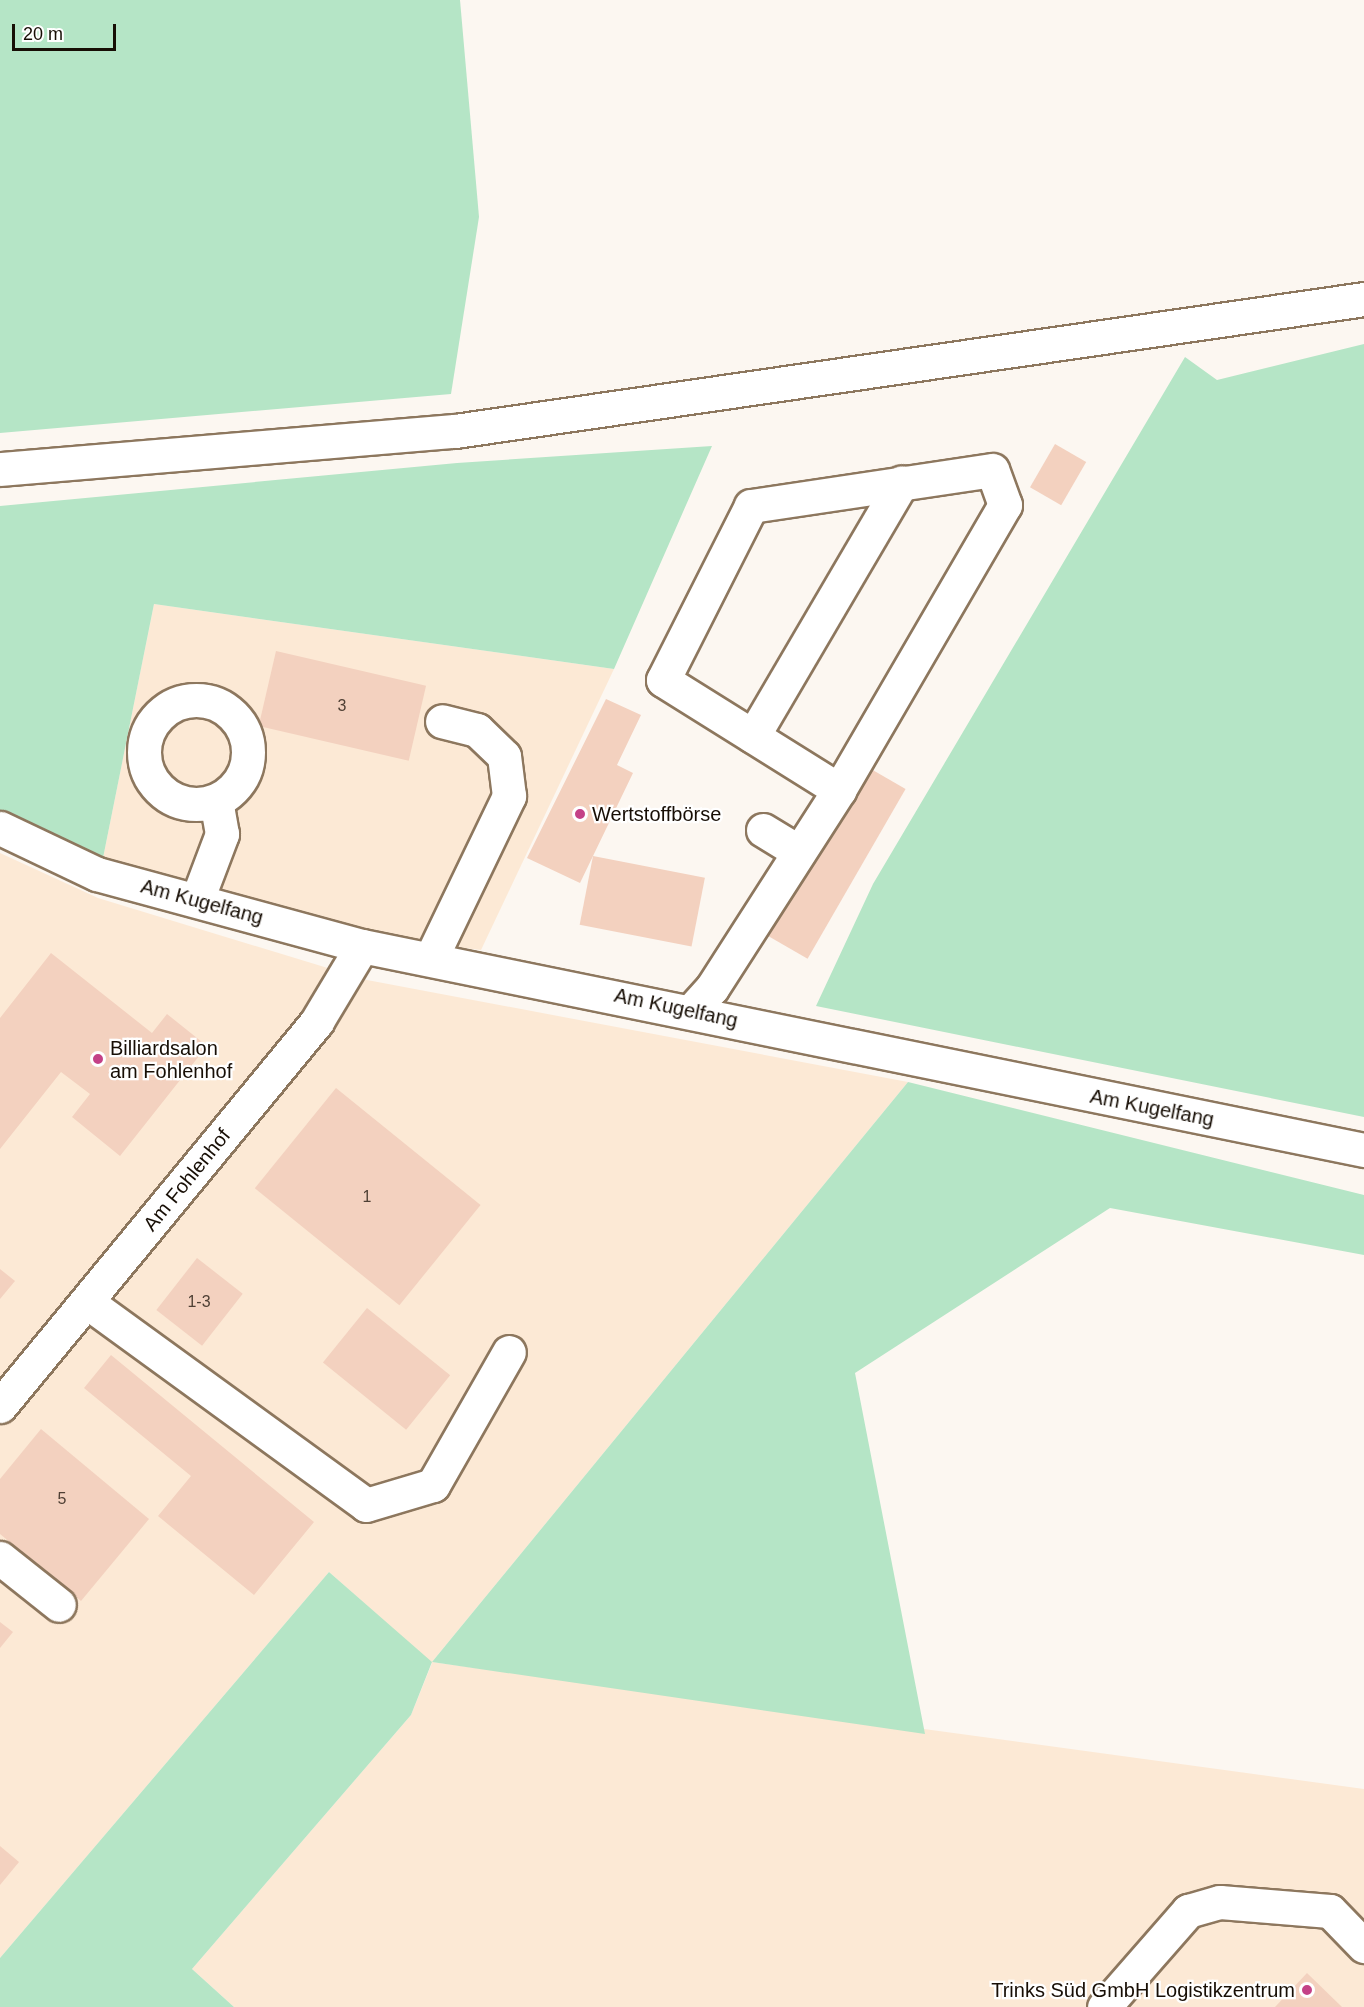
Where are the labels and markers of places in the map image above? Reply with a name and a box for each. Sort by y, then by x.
place label: Wertstoffbörse [592,802,721,826]
marker: Wertstoffbörse [573,807,587,821]
place label: Billiardsalon am Fohlenhof [110,1036,232,1083]
marker: Billiardsalon am Fohlenhof [91,1052,105,1066]
place label: Trinks Süd GmbH Logistikzentrum [991,1978,1295,2002]
marker: Trinks Süd GmbH Logistikzentrum [1300,1983,1314,1997]

